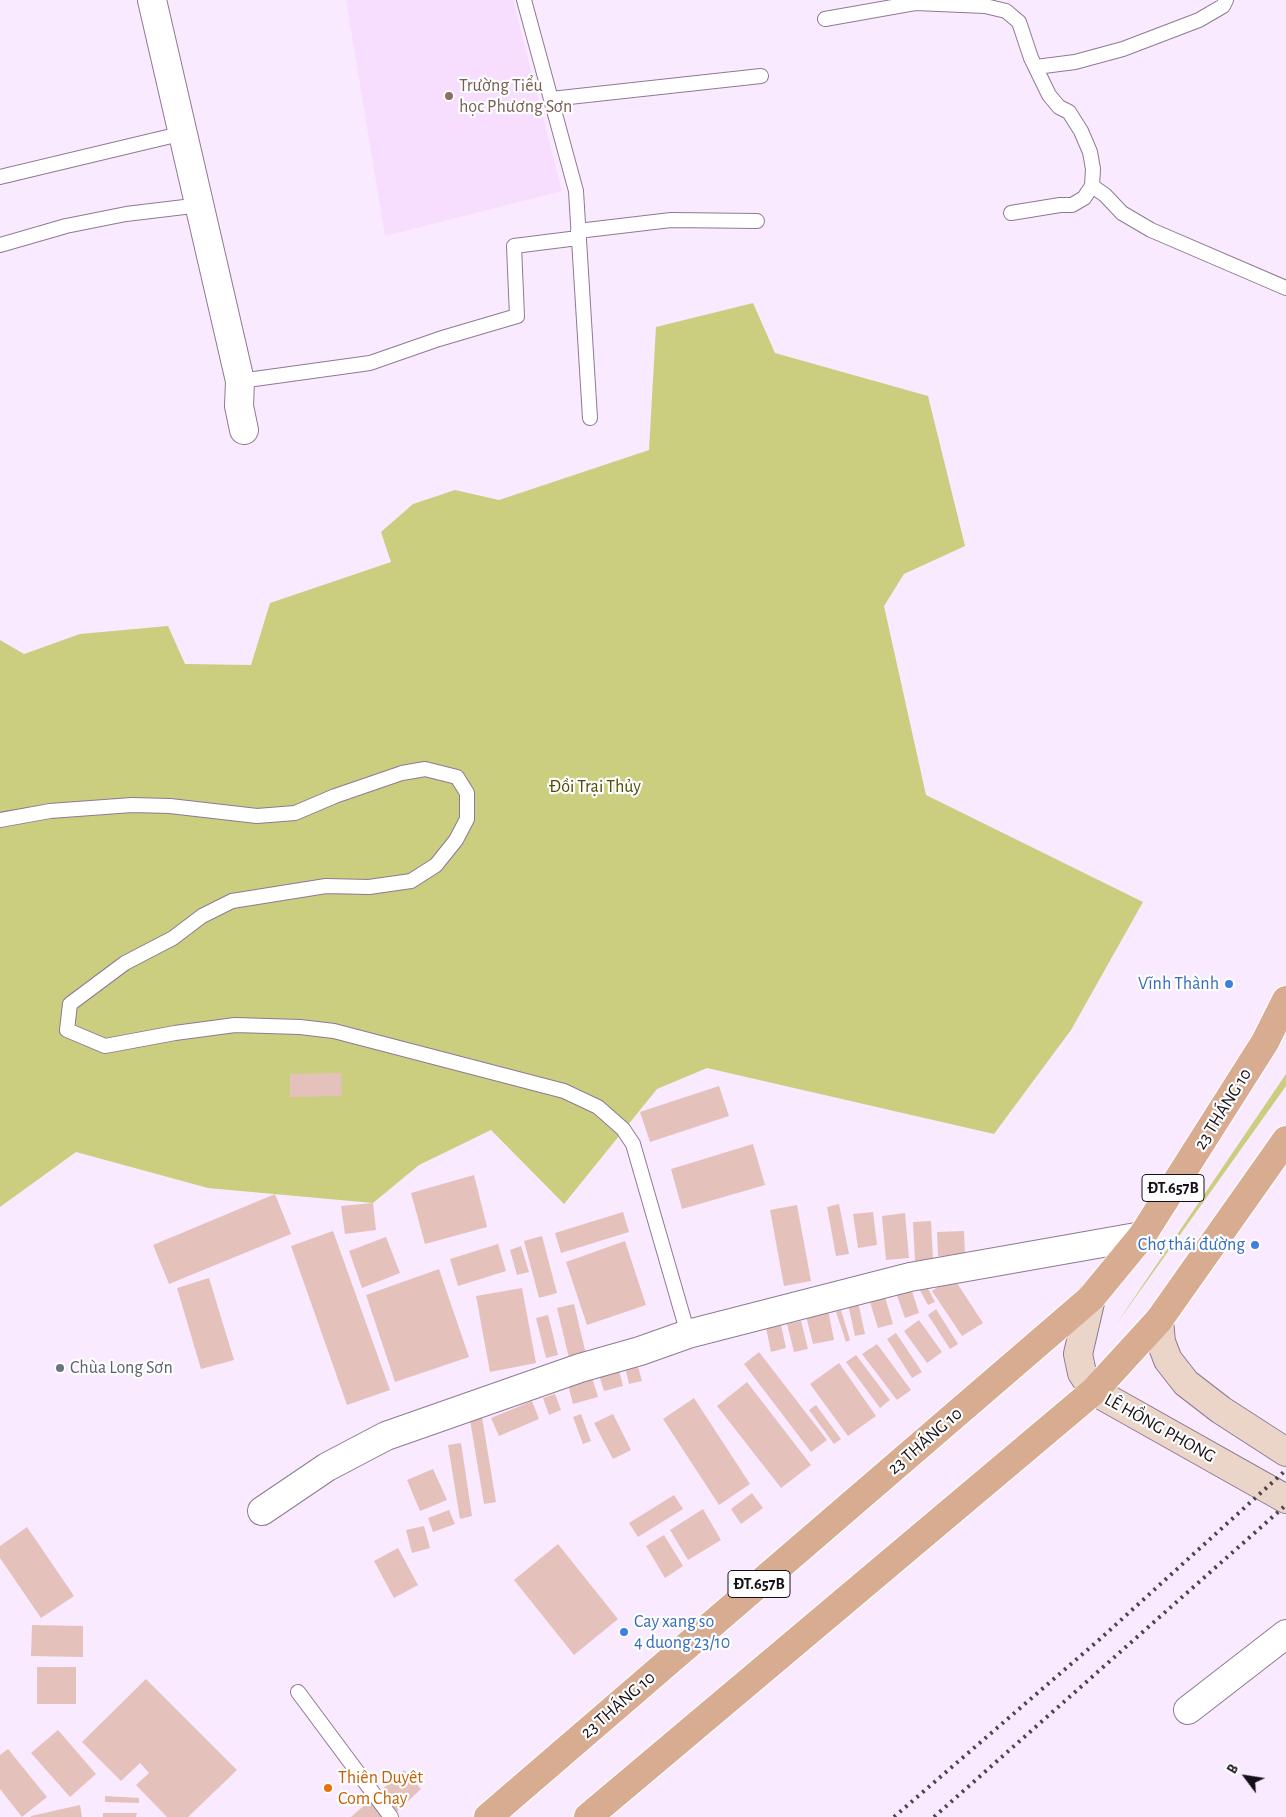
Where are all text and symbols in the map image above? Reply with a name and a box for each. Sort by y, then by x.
place label: Trường Tiểu học Phương Sơn [459,75,572,118]
marker: Trường Tiểu học Phương Sơn [443,90,455,102]
park label: Đồi Trại Thủy [549,776,641,798]
place label: Vĩnh Thành [1138,973,1219,995]
marker: Vĩnh Thành [1223,978,1235,990]
street label: 23 THÁNG 10 [1190,1064,1256,1154]
road number: ĐT.657B [1142,1174,1204,1202]
place label: Chợ thái đường [1138,1234,1245,1256]
marker: Chợ thái đường [1249,1239,1261,1251]
place label: Chùa Long Sơn [70,1357,173,1379]
marker: Chùa Long Sơn [54,1362,66,1374]
street label: LÊ HỒNG PHONG [1101,1389,1219,1467]
street label: 23 THÁNG 10 [883,1403,967,1479]
road number: ĐT.657B [728,1570,790,1598]
place label: Cay xang so 4 duong 23/10 [634,1611,730,1654]
marker: Cay xang so 4 duong 23/10 [618,1626,630,1638]
street label: 23 THÁNG 10 [576,1667,660,1743]
north arrow [1221,1752,1271,1802]
text: B [1225,1762,1241,1776]
place label: Thiên Duyêt Com Chay [338,1767,423,1810]
marker: Thiên Duyêt Com Chay [322,1782,334,1794]

